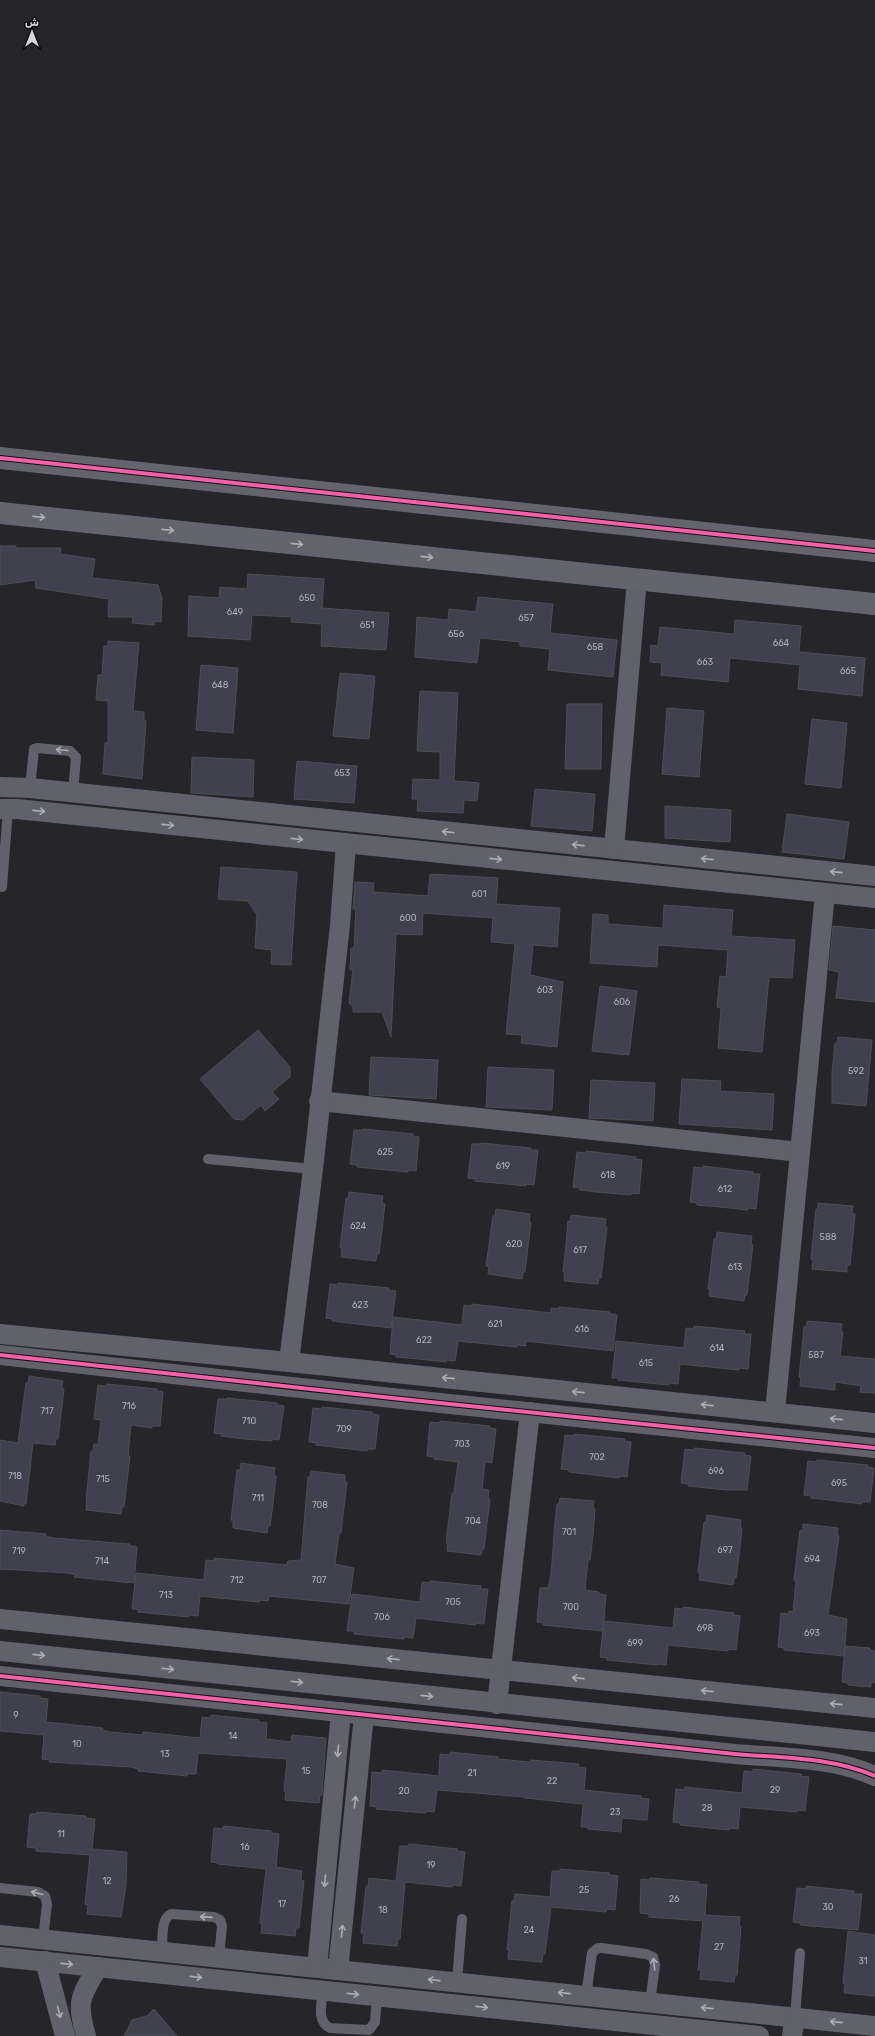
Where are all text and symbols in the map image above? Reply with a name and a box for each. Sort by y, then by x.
north arrow [12,12,52,52]
text: ش [25,16,39,29]
one-way arrow [32,513,45,521]
one-way arrow [161,527,174,534]
one-way arrow [290,540,303,547]
one-way arrow [420,553,433,561]
house number: 650 [299,593,316,603]
house number: 649 [227,607,243,617]
house number: 657 [518,613,534,623]
house number: 651 [360,620,374,630]
house number: 656 [448,629,465,639]
house number: 664 [773,638,790,648]
house number: 658 [587,642,604,652]
house number: 663 [697,657,713,667]
house number: 665 [840,666,856,676]
house number: 648 [212,680,229,690]
one-way arrow [56,746,69,753]
house number: 653 [334,768,350,778]
one-way arrow [32,807,45,815]
one-way arrow [161,821,174,829]
one-way arrow [442,828,455,836]
one-way arrow [290,835,303,842]
one-way arrow [572,842,585,849]
one-way arrow [701,855,714,863]
one-way arrow [489,856,502,863]
one-way arrow [830,869,843,876]
house number: 601 [472,889,487,899]
house number: 600 [400,913,417,923]
house number: 603 [537,985,553,995]
house number: 606 [614,997,631,1007]
house number: 592 [848,1066,864,1076]
house number: 625 [377,1147,393,1157]
house number: 619 [496,1161,510,1171]
house number: 618 [601,1170,616,1180]
house number: 612 [718,1184,732,1194]
house number: 624 [350,1221,367,1231]
house number: 588 [820,1232,837,1242]
house number: 620 [506,1239,522,1249]
house number: 617 [573,1245,587,1255]
house number: 613 [728,1262,742,1272]
house number: 623 [352,1300,368,1310]
house number: 621 [488,1319,502,1329]
house number: 616 [575,1324,590,1334]
house number: 622 [416,1335,432,1345]
house number: 614 [710,1343,725,1353]
house number: 587 [808,1350,824,1360]
house number: 615 [639,1358,653,1368]
one-way arrow [442,1375,455,1382]
one-way arrow [572,1388,585,1396]
house number: 716 [122,1401,137,1411]
one-way arrow [701,1402,714,1409]
house number: 717 [40,1406,54,1416]
one-way arrow [830,1415,843,1422]
house number: 710 [242,1416,256,1426]
house number: 709 [336,1424,352,1434]
house number: 703 [454,1439,470,1449]
house number: 702 [589,1452,605,1462]
house number: 696 [708,1466,725,1476]
house number: 718 [8,1471,22,1481]
house number: 715 [96,1474,110,1484]
house number: 695 [831,1478,847,1488]
house number: 711 [252,1493,264,1503]
house number: 708 [312,1500,328,1510]
house number: 704 [465,1516,481,1526]
house number: 701 [562,1527,576,1537]
house number: 697 [717,1545,733,1555]
house number: 719 [12,1546,26,1556]
house number: 694 [804,1554,821,1564]
house number: 714 [95,1556,109,1566]
house number: 712 [230,1575,244,1585]
house number: 707 [312,1575,327,1585]
house number: 713 [159,1590,173,1600]
house number: 705 [445,1597,461,1607]
house number: 700 [563,1602,579,1612]
house number: 706 [374,1612,390,1622]
house number: 698 [697,1623,714,1633]
house number: 693 [804,1628,820,1638]
house number: 699 [627,1638,643,1648]
one-way arrow [32,1651,45,1659]
one-way arrow [386,1655,399,1663]
one-way arrow [161,1665,174,1673]
one-way arrow [572,1674,585,1682]
one-way arrow [290,1679,303,1686]
one-way arrow [701,1687,714,1695]
one-way arrow [420,1692,433,1700]
one-way arrow [830,1701,843,1708]
house number: 9 [13,1710,19,1720]
house number: 14 [228,1731,238,1741]
house number: 10 [72,1739,82,1749]
one-way arrow [334,1744,341,1757]
house number: 13 [160,1749,170,1759]
house number: 15 [301,1766,311,1776]
house number: 21 [467,1768,477,1778]
house number: 22 [547,1776,557,1786]
house number: 29 [770,1785,780,1795]
house number: 20 [399,1786,410,1796]
one-way arrow [351,1796,359,1809]
house number: 28 [701,1803,713,1813]
house number: 23 [610,1807,620,1817]
house number: 11 [57,1829,65,1839]
house number: 16 [240,1842,250,1852]
house number: 19 [426,1860,436,1870]
one-way arrow [322,1874,329,1887]
house number: 12 [102,1876,112,1886]
house number: 25 [579,1885,589,1895]
one-way arrow [31,1889,44,1896]
house number: 26 [669,1894,680,1904]
house number: 17 [278,1899,287,1909]
house number: 30 [822,1902,834,1912]
house number: 18 [378,1905,388,1915]
one-way arrow [200,1913,213,1920]
one-way arrow [338,1925,346,1938]
house number: 24 [524,1925,535,1935]
house number: 27 [714,1942,724,1952]
house number: 31 [858,1956,868,1966]
one-way arrow [650,1958,658,1971]
one-way arrow [60,1960,73,1967]
one-way arrow [189,1973,202,1981]
one-way arrow [428,1976,441,1984]
one-way arrow [346,1990,359,1997]
one-way arrow [558,1990,571,1997]
one-way arrow [475,2003,488,2011]
one-way arrow [56,2005,63,2018]
one-way arrow [701,2005,714,2012]
one-way arrow [830,2018,843,2025]

